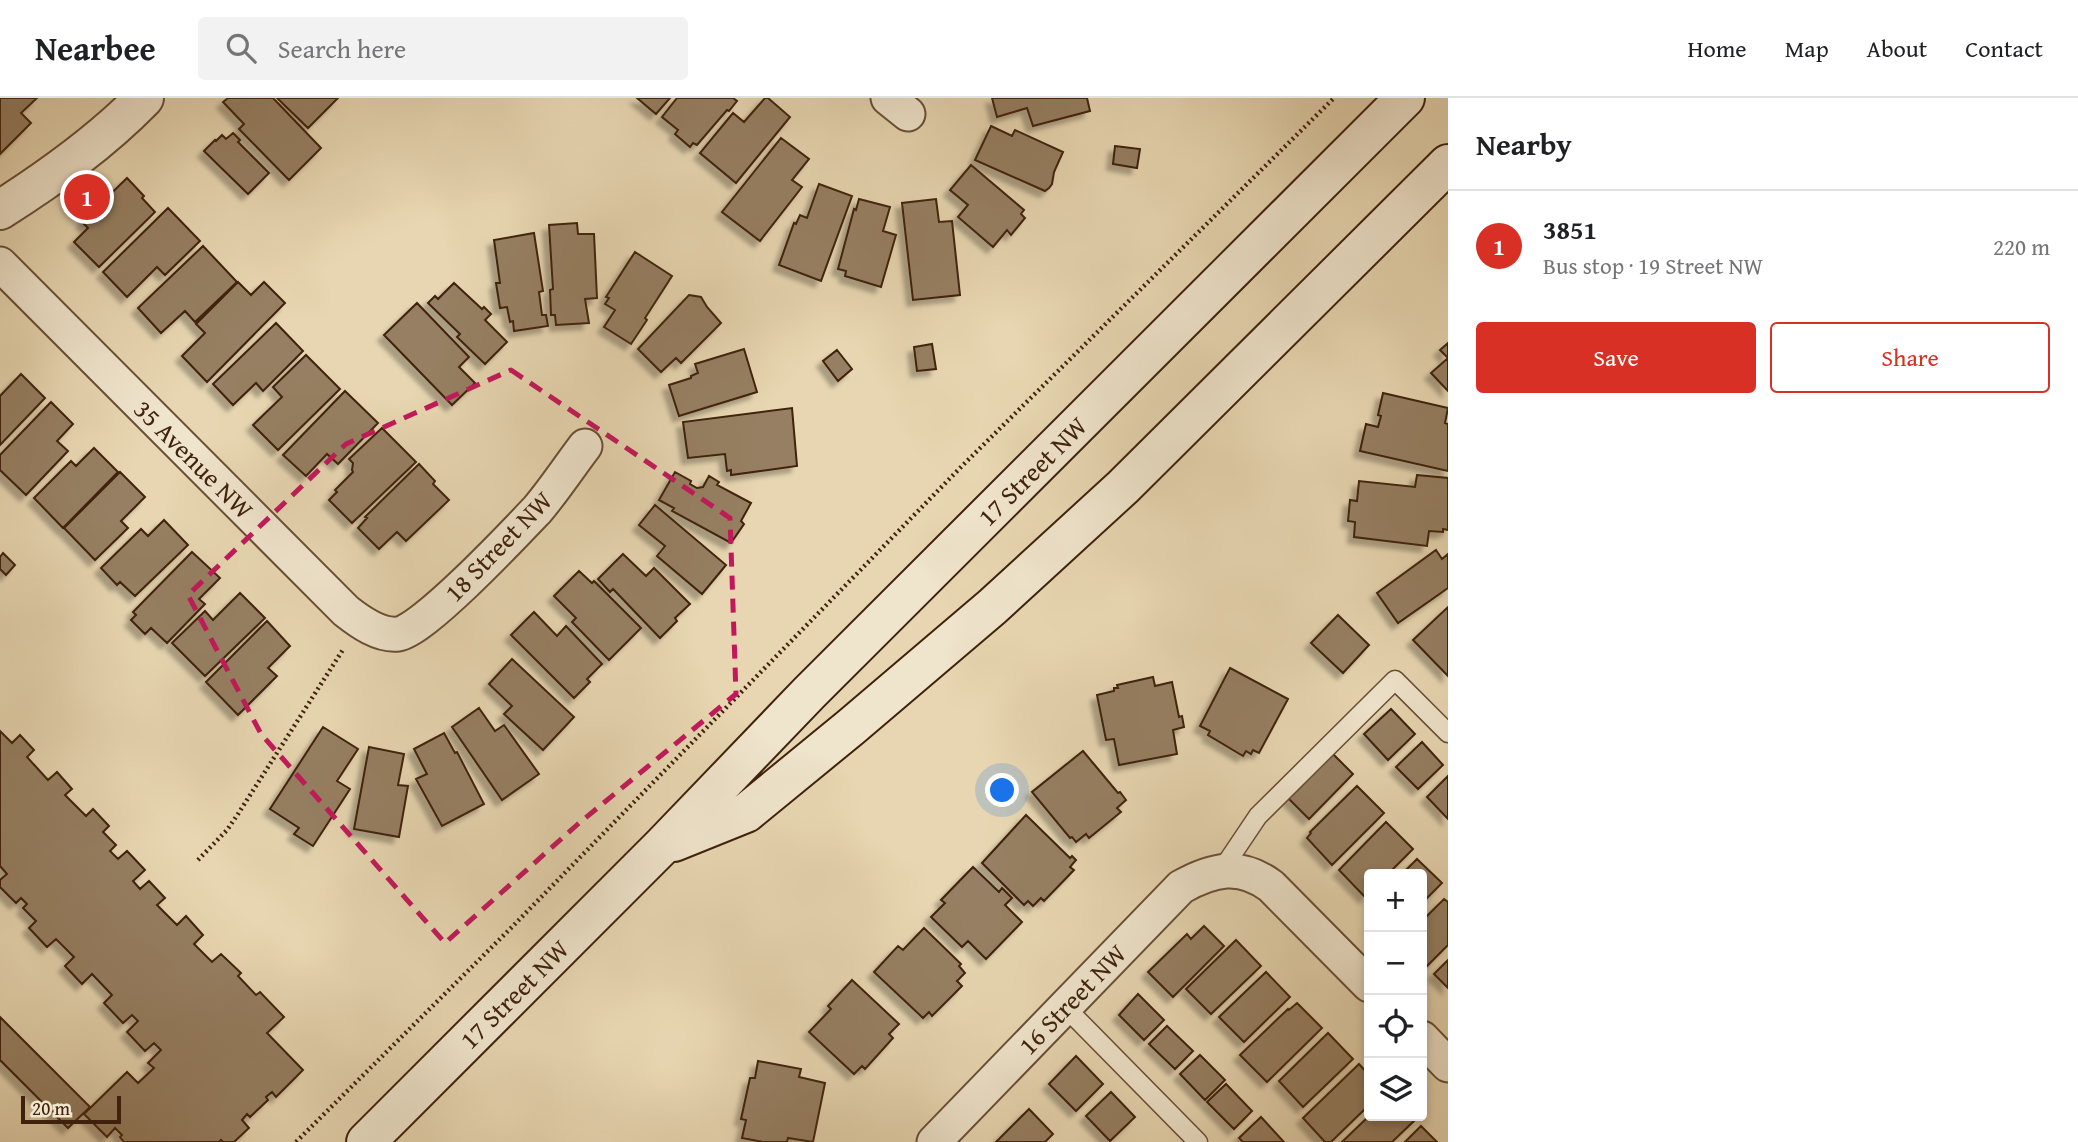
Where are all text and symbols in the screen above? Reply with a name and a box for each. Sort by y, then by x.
search box [198,17,688,80]
text: Nearbee [35,24,156,72]
icon: search [222,29,260,67]
text: Search here [278,29,406,68]
text: Home [1688,31,1747,66]
text: Map [1785,31,1829,66]
text: About [1867,31,1927,66]
text: Contact [1965,31,2043,66]
text: Nearby [1476,122,1572,166]
pin: 1 [64,171,110,223]
text: 3851 [1543,210,1597,249]
text: 1 [1493,230,1505,263]
text: 220 m [1993,230,2050,263]
text: Bus stop · 19 Street NW [1543,249,1763,282]
button: Save [1476,322,1756,393]
button: Share [1770,322,2050,393]
street label: 35 Avenue NW [125,390,263,528]
street label: 17 Street NW [968,407,1096,535]
street label: 18 Street NW [435,482,561,610]
your location [985,773,1019,807]
map controls [1364,869,1427,1121]
button: + [1364,869,1427,932]
street label: 17 Street NW [450,930,578,1058]
button: − [1364,932,1427,995]
street label: 16 Street NW [1009,935,1135,1063]
button: locate [1364,995,1427,1058]
button: layers [1364,1058,1427,1121]
scale bar [21,1093,121,1125]
text: 20 m [32,1094,70,1122]

